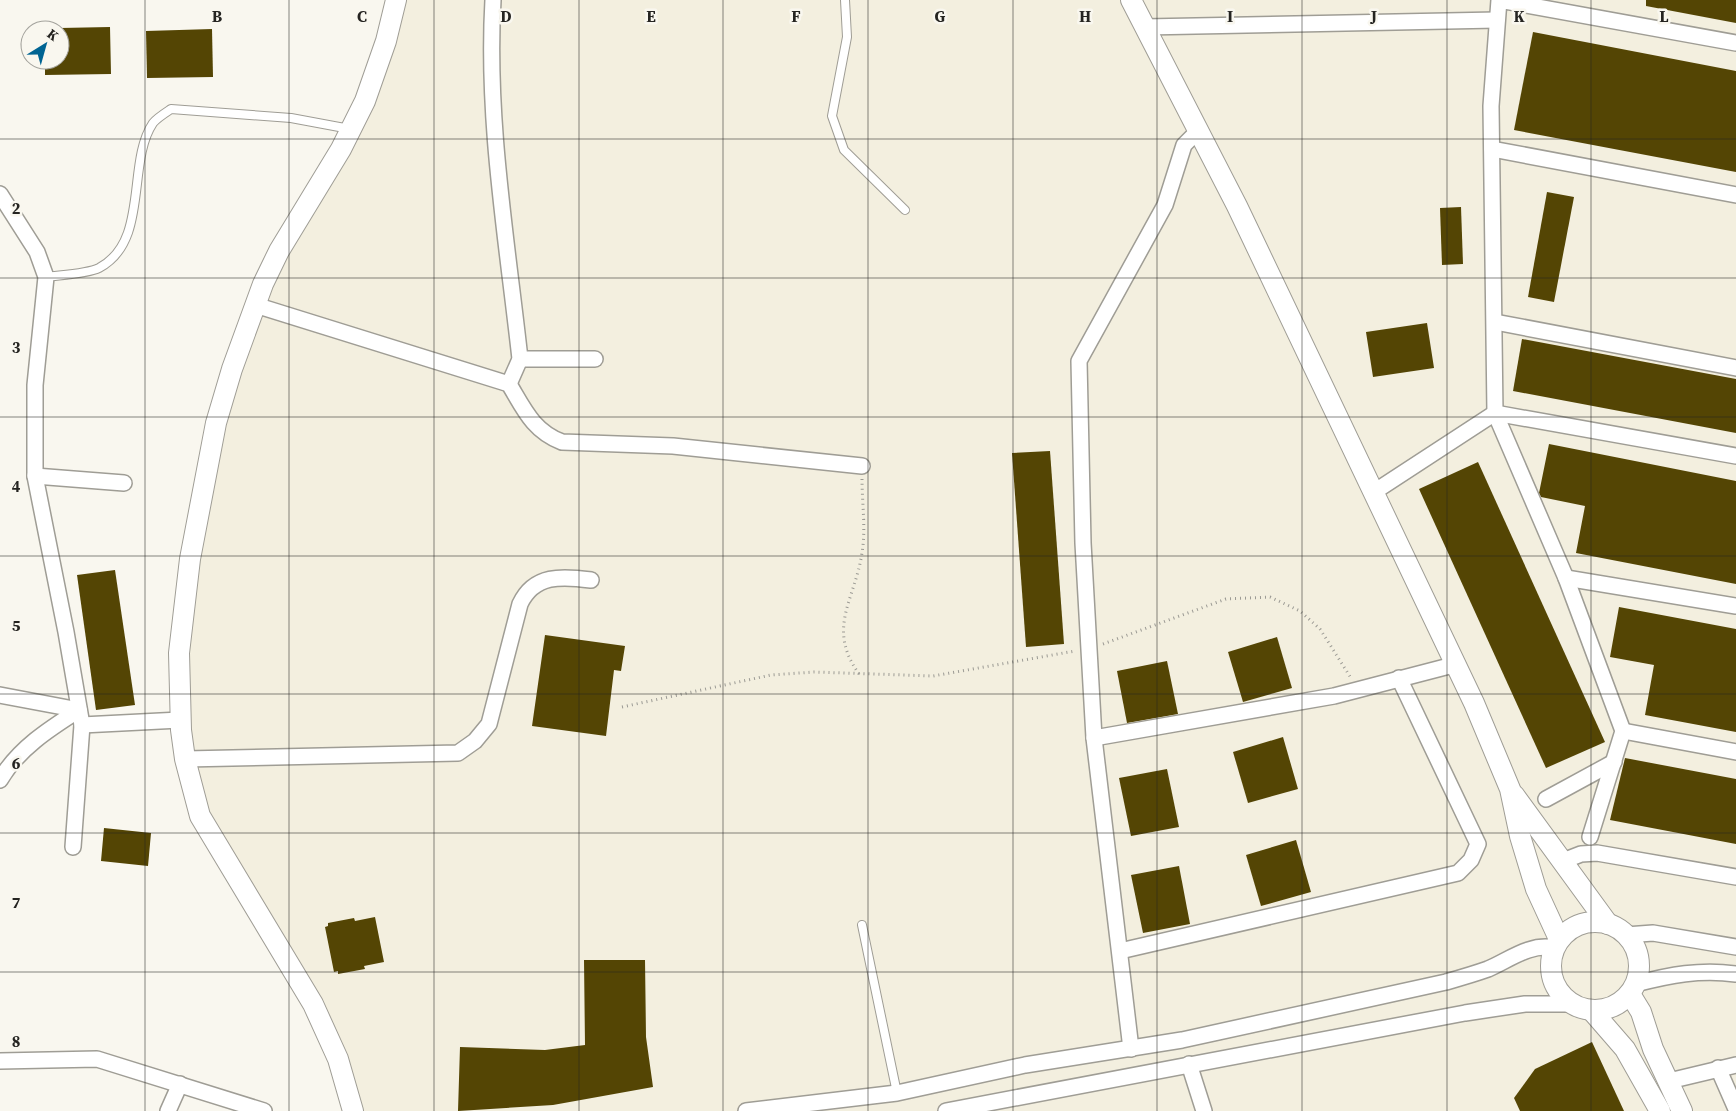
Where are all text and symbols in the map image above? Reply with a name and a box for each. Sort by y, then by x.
text: B [212,5,223,27]
text: C [357,5,367,27]
text: D [500,5,512,27]
text: E [646,5,656,27]
text: F [791,5,801,27]
text: G [935,5,946,27]
text: H [1079,5,1091,27]
text: I [1227,5,1233,27]
text: J [1370,5,1377,27]
text: K [1513,5,1525,27]
text: L [1659,5,1669,27]
north arrow [20,20,70,70]
text: K [43,24,63,46]
text: 2 [12,197,21,219]
text: 3 [12,336,21,358]
text: 4 [12,475,21,497]
text: 5 [12,614,21,636]
text: 6 [12,752,21,774]
text: 7 [12,891,21,913]
text: 8 [12,1030,20,1052]

